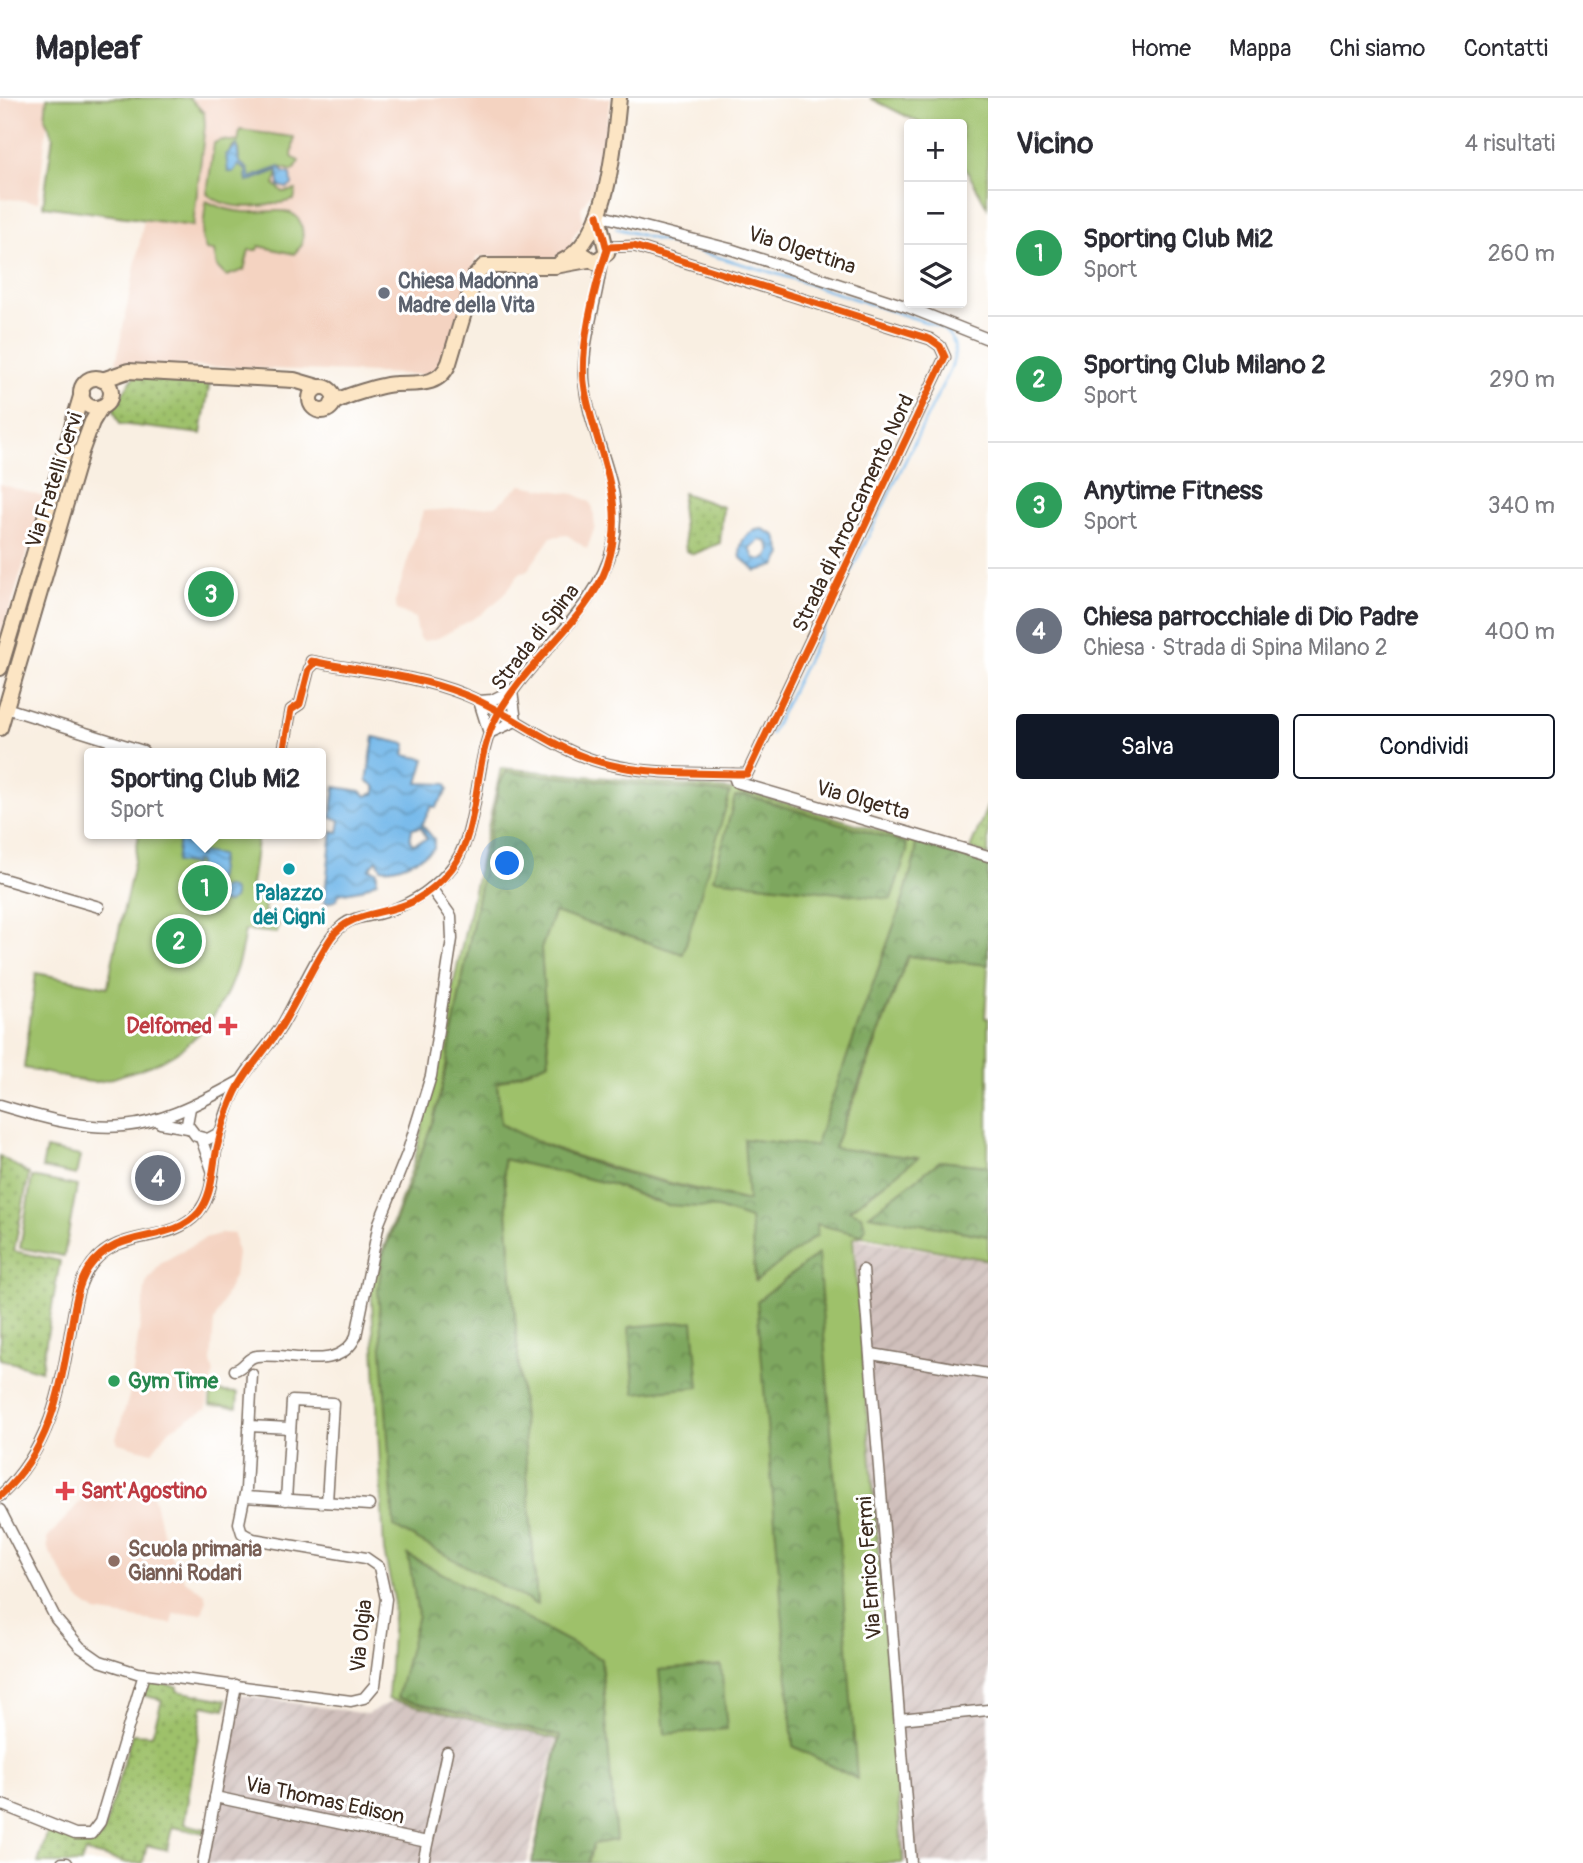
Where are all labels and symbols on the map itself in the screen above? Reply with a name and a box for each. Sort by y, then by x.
street label: Via Olgettina [744,220,859,281]
place label: Chiesa Madonna Madre della Vita [398,268,538,319]
marker: Chiesa Madonna Madre della Vita [376,285,392,301]
street label: Strada di Arroccamento Nord [786,390,920,636]
street label: Via Fratelli Cervi [20,409,89,551]
pin: 3 [188,568,234,620]
street label: Strada di Spina [485,578,586,696]
street label: Via Olgetta [813,774,913,827]
your location [490,846,524,880]
marker: Palazzo dei Cigni [281,861,297,877]
pin: 1 [182,862,228,914]
place label: Palazzo dei Cigni [253,880,325,931]
pin: 2 [156,915,202,967]
place label: Delfomed [126,1013,212,1040]
marker: Delfomed [218,1016,238,1036]
pin: 4 [135,1152,181,1204]
place label: Gym Time [128,1368,219,1395]
marker: Gym Time [106,1373,122,1389]
place label: Sant'Agostino [81,1478,208,1505]
marker: Sant'Agostino [55,1481,75,1501]
street label: Via Enrico Fermi [851,1495,888,1640]
place label: Scuola primaria Gianni Rodari [128,1536,262,1587]
marker: Scuola primaria Gianni Rodari [106,1553,122,1569]
street label: Via Olgia [344,1598,379,1674]
street label: Via Thomas Edison [243,1770,407,1831]

